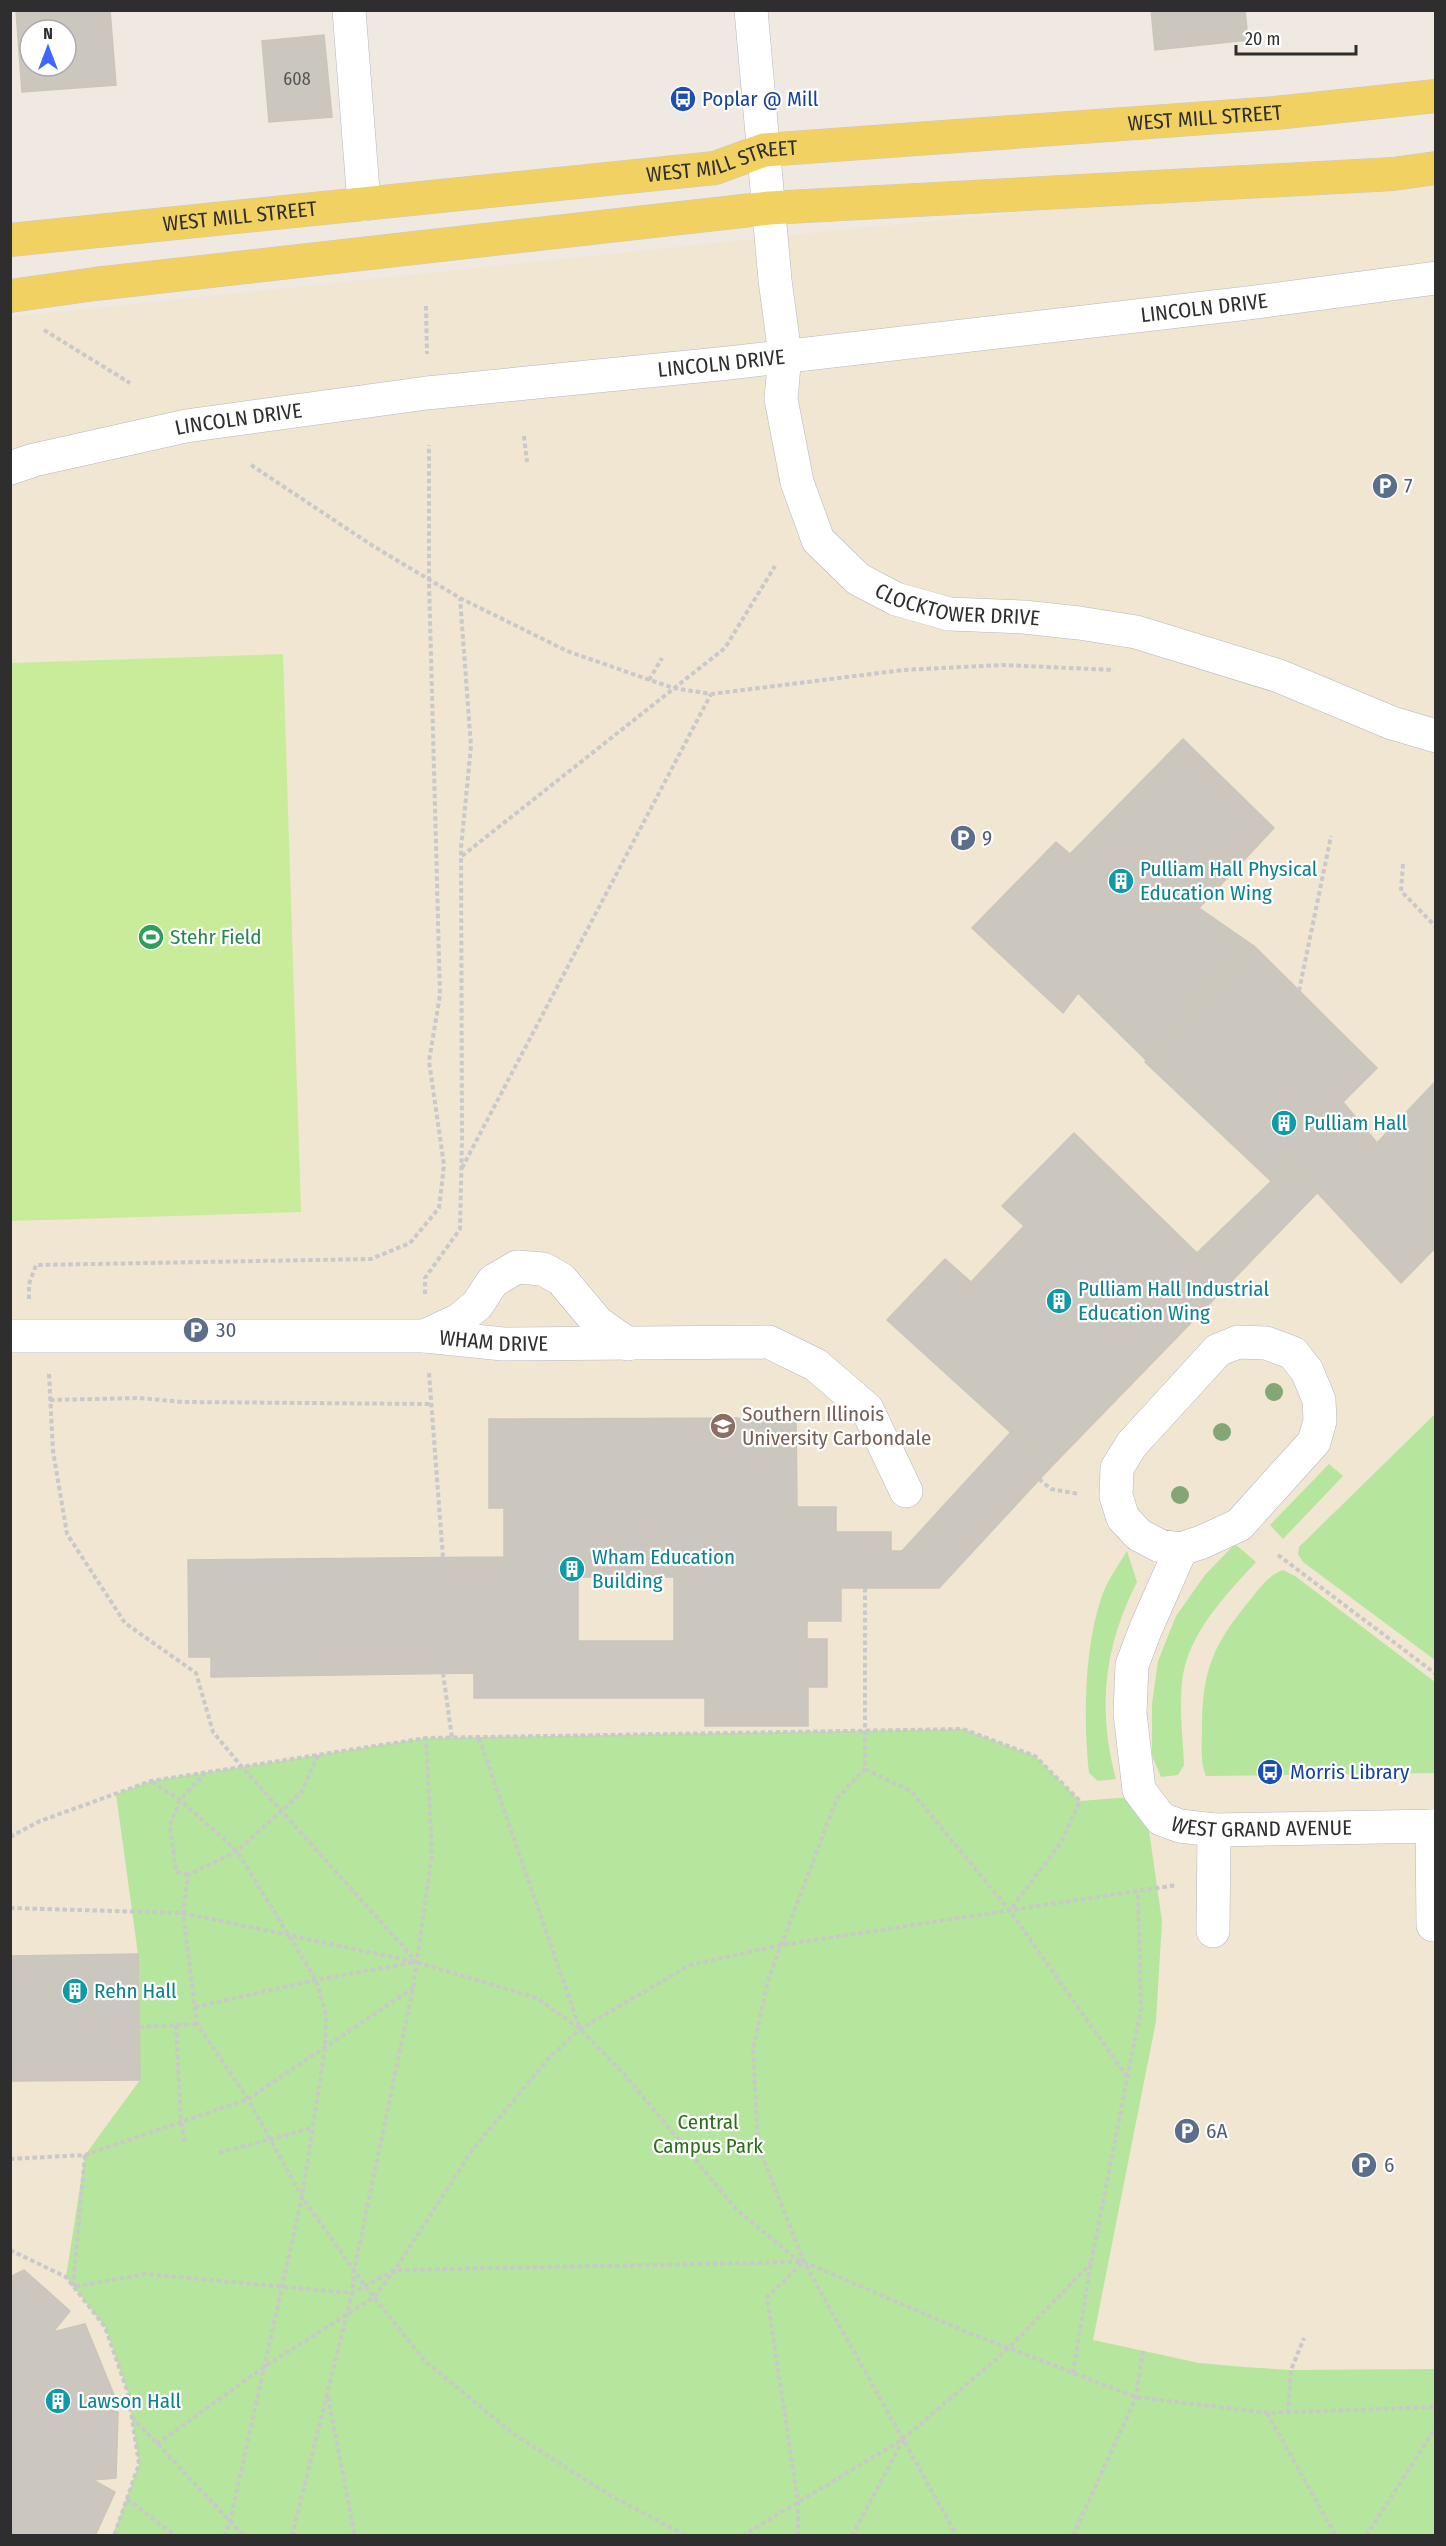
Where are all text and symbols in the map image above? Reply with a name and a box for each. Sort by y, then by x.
north arrow [18,18,78,78]
scale bar [1236,18,1356,56]
text: N [43,24,53,43]
text: 20 m [1245,28,1280,50]
house number: 608 [283,68,311,90]
bus stop icon: Poplar @ Mill [668,84,698,114]
place label: Poplar @ Mill [702,86,819,112]
street label: WEST MILL STREET [1127,99,1284,137]
street label: WEST MILL STREET [645,135,799,188]
street label: WEST MILL STREET [162,196,318,237]
street label: LINCOLN DRIVE [1139,288,1269,328]
street label: LINCOLN DRIVE [656,344,786,383]
street label: LINCOLN DRIVE [172,397,304,441]
parking icon: 7 [1370,471,1400,501]
place label: 7 [1404,473,1413,499]
street label: CLOCKTOWER DRIVE [871,577,1041,632]
parking icon: 9 [948,823,978,853]
place label: 9 [982,825,992,851]
place label: Pulliam Hall Physical Education Wing [1140,856,1318,906]
building icon: Pulliam Hall Physical Education Wing [1106,866,1136,896]
sports icon: Stehr Field [136,922,166,952]
place label: Stehr Field [170,924,262,950]
building icon: Pulliam Hall [1269,1108,1299,1138]
place label: Pulliam Hall [1304,1110,1408,1136]
place label: Pulliam Hall Industrial Education Wing [1078,1276,1269,1326]
building icon: Pulliam Hall Industrial Education Wing [1044,1286,1074,1316]
parking icon: 30 [181,1315,211,1345]
place label: 30 [216,1317,236,1343]
street label: WHAM DRIVE [438,1325,548,1357]
place label: Southern Illinois University Carbondale [742,1401,931,1451]
school or university icon: Southern Illinois University Carbondale [708,1411,738,1441]
place label: Wham Education Building [592,1544,735,1594]
building icon: Wham Education Building [557,1554,587,1584]
bus stop icon: Morris Library [1255,1757,1285,1787]
place label: Morris Library [1290,1759,1410,1785]
street label: WEST GRAND AVENUE [1167,1811,1352,1843]
building icon: Rehn Hall [60,1976,90,2006]
place label: Rehn Hall [94,1978,177,2004]
park label: Central Campus Park [653,2109,763,2159]
parking icon: 6A [1172,2116,1202,2146]
place label: 6A [1206,2118,1227,2144]
parking icon: 6 [1349,2150,1379,2180]
place label: 6 [1384,2152,1394,2178]
building icon: Lawson Hall [43,2386,73,2416]
place label: Lawson Hall [78,2388,181,2414]

